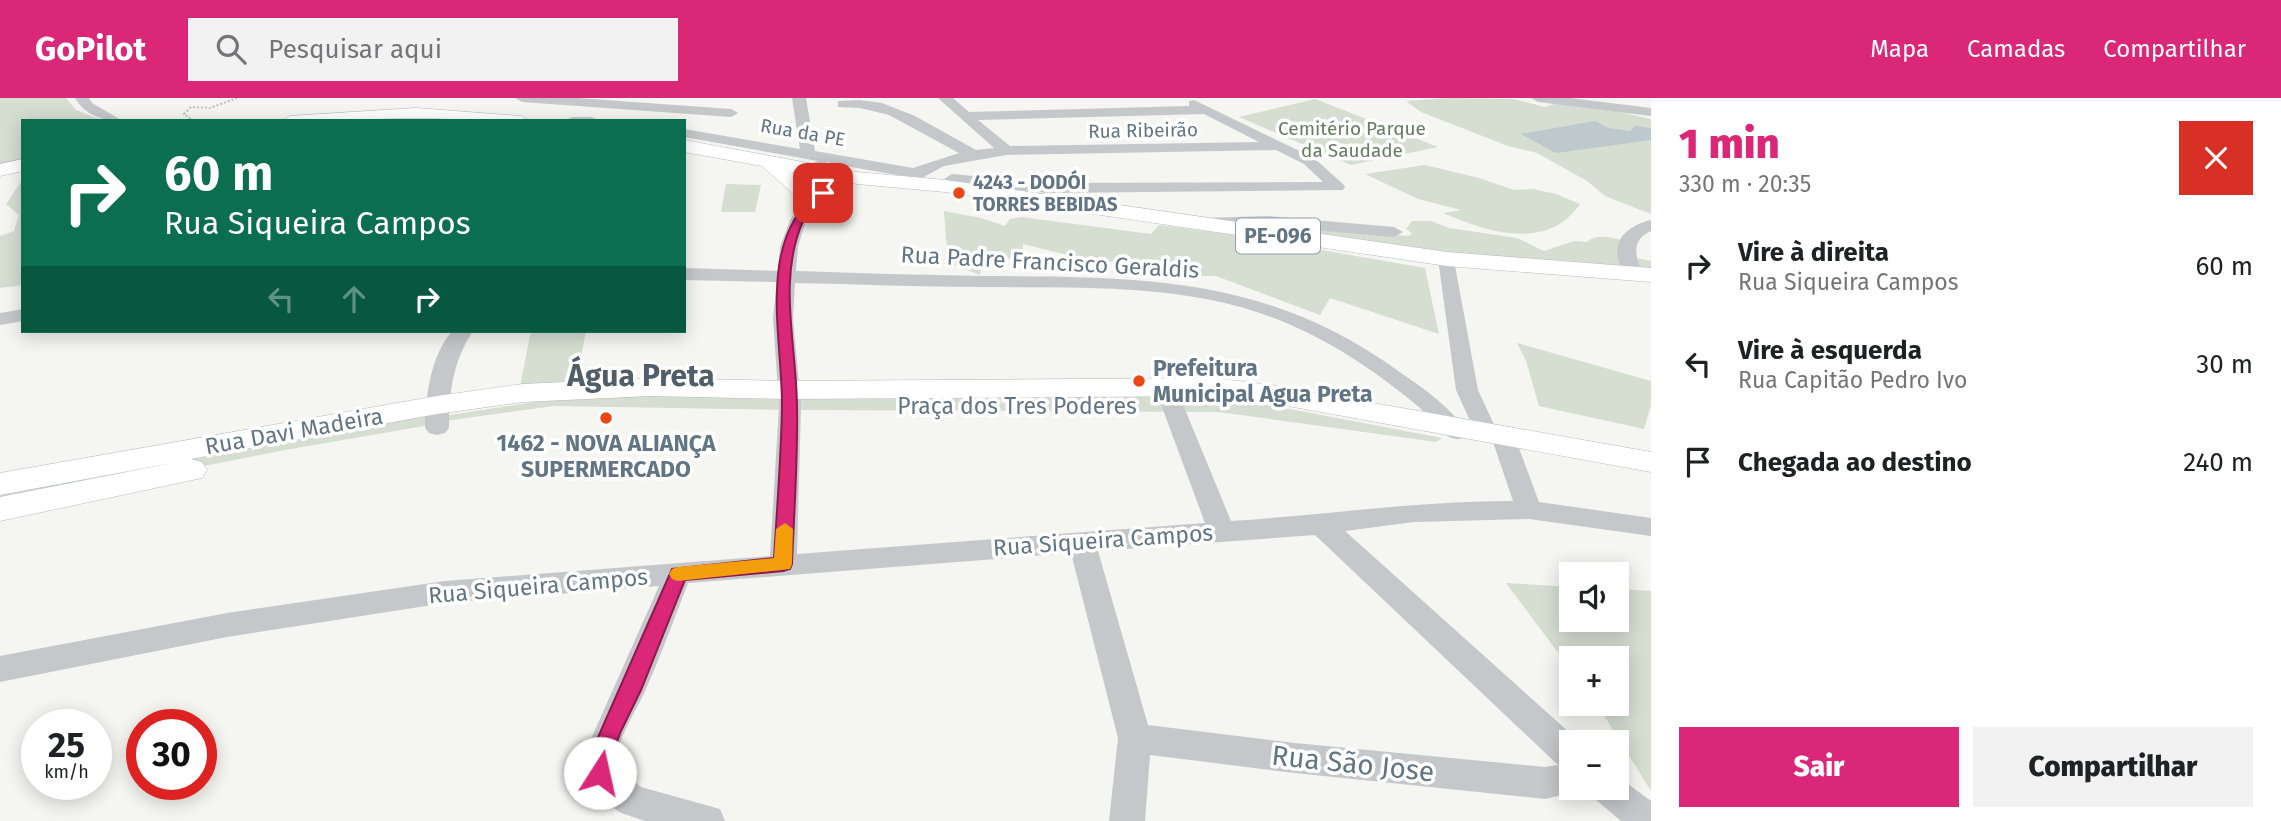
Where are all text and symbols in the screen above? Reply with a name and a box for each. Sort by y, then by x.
search box [188,18,678,81]
text: GoPilot [35,29,146,69]
icon: search [212,30,250,68]
text: Pesquisar aqui [268,34,442,65]
text: Mapa [1870,35,1929,63]
text: Camadas [1967,35,2065,63]
text: Compartilhar [2103,35,2246,63]
street label: Rua da PE [759,114,847,151]
park label: Cemitério Parque da Saudade [1278,117,1426,162]
street label: Rua Ribeirão [1088,118,1198,143]
text: 1 min [1679,119,1780,169]
button: close [2179,121,2253,195]
text: 60 m [164,144,273,203]
icon: right [49,147,140,238]
pin [793,163,853,223]
place label: 4243 - DODÓI TORRES BEBIDAS [973,170,1118,216]
text: 330 m · 20:35 [1679,170,1811,198]
icon: arrive [804,174,842,212]
marker: 4243 - DODÓI TORRES BEBIDAS [951,185,967,201]
text: Rua Siqueira Campos [164,204,471,242]
road number: PE-096 [1236,218,1320,254]
text: Vire à direita [1738,237,1889,268]
street label: Rua Padre Francisco Geraldis [900,240,1200,284]
icon: right [1679,247,1717,285]
text: 60 m [2195,251,2253,282]
text: Rua Siqueira Campos [1738,268,1958,296]
icon: left [262,280,300,318]
icon: ahead [335,280,373,318]
icon: right [408,280,446,318]
text: Vire à esquerda [1738,335,1922,366]
icon: left [1679,345,1717,383]
text: 30 m [2196,349,2253,380]
place label: Prefeitura Municipal Agua Preta [1153,354,1373,408]
district label: Água Preta [566,355,715,394]
text: Rua Capitão Pedro Ivo [1738,366,1968,394]
marker: Prefeitura Municipal Agua Preta [1131,373,1147,389]
street label: Praça dos Tres Poderes [897,392,1137,420]
street label: Rua Davi Madeira [203,402,385,460]
marker: 1462 - NOVA ALIANÇA SUPERMERCADO [598,410,614,426]
place label: 1462 - NOVA ALIANÇA SUPERMERCADO [497,429,716,483]
icon: arrive [1679,443,1717,481]
text: Chegada ao destino [1738,447,1972,478]
text: 240 m [2183,447,2253,478]
street label: Rua Siqueira Campos [992,518,1214,562]
street label: Rua Siqueira Campos [427,562,649,610]
map controls [1559,562,1629,800]
button: sound [1559,562,1629,632]
button: + [1559,646,1629,716]
speed limit sign: 30 [126,709,217,800]
text: 25 [48,724,85,766]
button: Sair [1679,727,1959,807]
button: Compartilhar [1973,727,2253,807]
button: − [1559,730,1629,800]
position arrow [563,736,637,810]
street label: Rua São Jose [1270,739,1436,788]
text: km/h [44,761,89,783]

